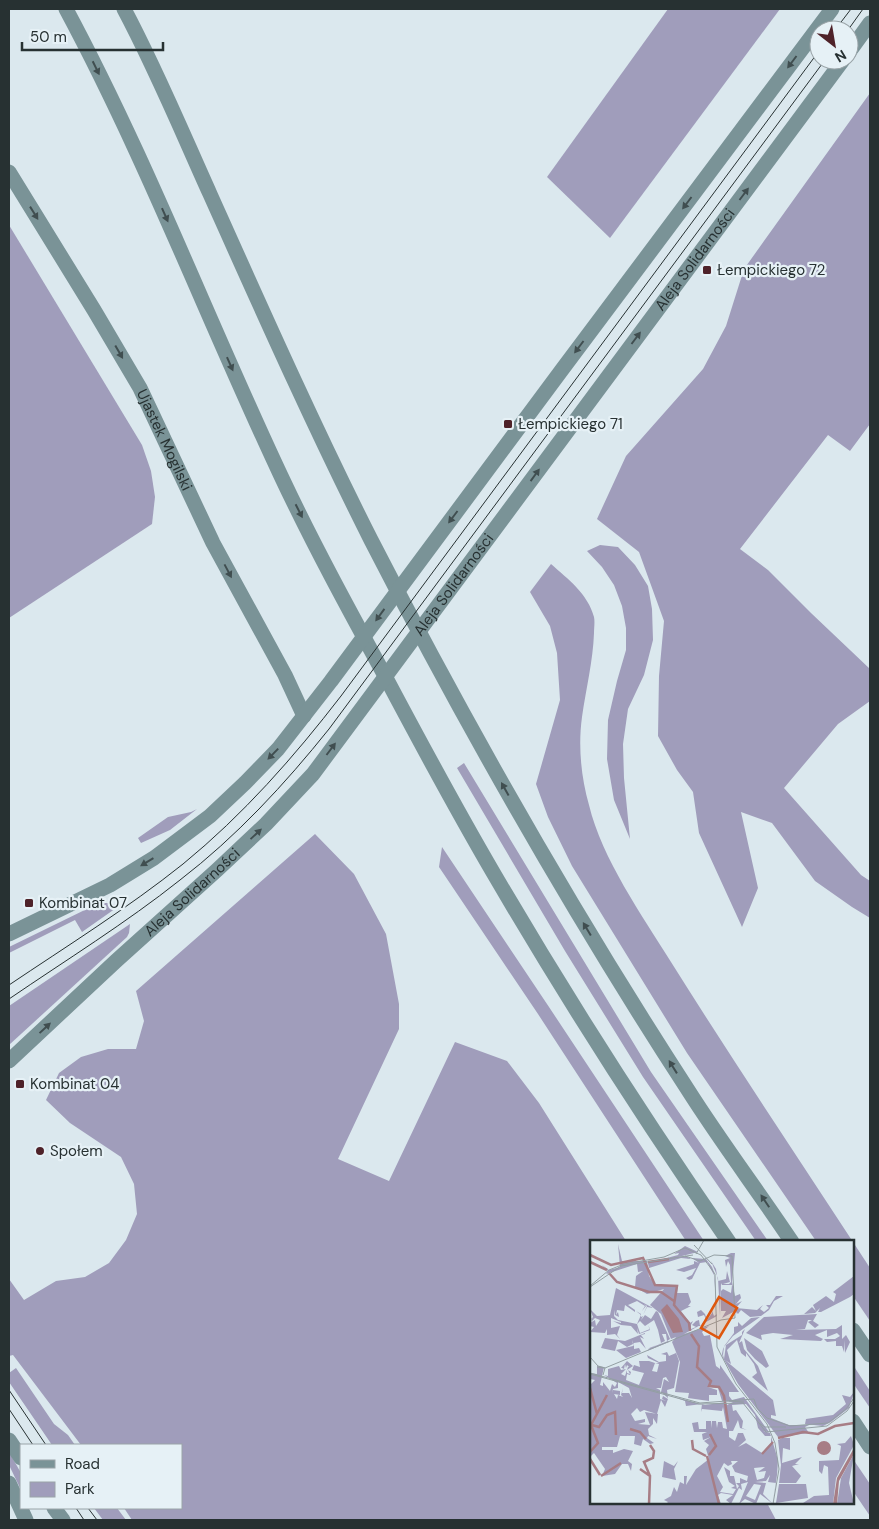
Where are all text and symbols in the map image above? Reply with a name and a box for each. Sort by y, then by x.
scale bar [22,20,164,52]
north arrow [809,20,859,70]
text: 50 m [30,27,67,47]
text: N [832,46,850,66]
one-way arrow [787,55,798,68]
one-way arrow [92,61,100,75]
one-way arrow [739,187,749,201]
one-way arrow [682,196,692,210]
street label: Aleja Solidarności [650,204,740,315]
one-way arrow [30,207,39,220]
one-way arrow [161,208,169,222]
place label: Łempickiego 72 [717,260,825,280]
marker: Łempickiego 72 [701,264,713,276]
one-way arrow [631,332,642,345]
one-way arrow [574,340,584,354]
one-way arrow [114,346,123,359]
one-way arrow [227,357,235,371]
street label: Ujastek Mogilski [132,386,197,494]
place label: Łempickiego 71 [518,414,623,434]
marker: Łempickiego 71 [502,418,514,430]
one-way arrow [529,469,540,482]
one-way arrow [295,504,303,518]
one-way arrow [447,510,458,523]
street label: Aleja Solidarności [409,529,498,640]
one-way arrow [224,563,232,578]
one-way arrow [375,608,385,622]
one-way arrow [326,742,336,756]
one-way arrow [267,748,279,760]
one-way arrow [501,782,509,796]
one-way arrow [249,828,261,840]
street label: Aleja Solidarności [140,844,244,941]
one-way arrow [140,858,153,867]
place label: Kombinat 07 [39,893,127,913]
marker: Kombinat 07 [23,897,35,909]
one-way arrow [583,923,592,936]
one-way arrow [38,1022,50,1034]
one-way arrow [669,1060,678,1074]
place label: Kombinat 04 [30,1074,119,1094]
marker: Kombinat 04 [14,1078,26,1090]
place label: Społem [50,1141,103,1161]
marker: Społem [34,1145,46,1157]
one-way arrow [760,1195,770,1208]
inset map [590,1240,854,1504]
legend [20,1444,182,1509]
text: Road [65,1454,100,1474]
text: Park [65,1479,95,1499]

